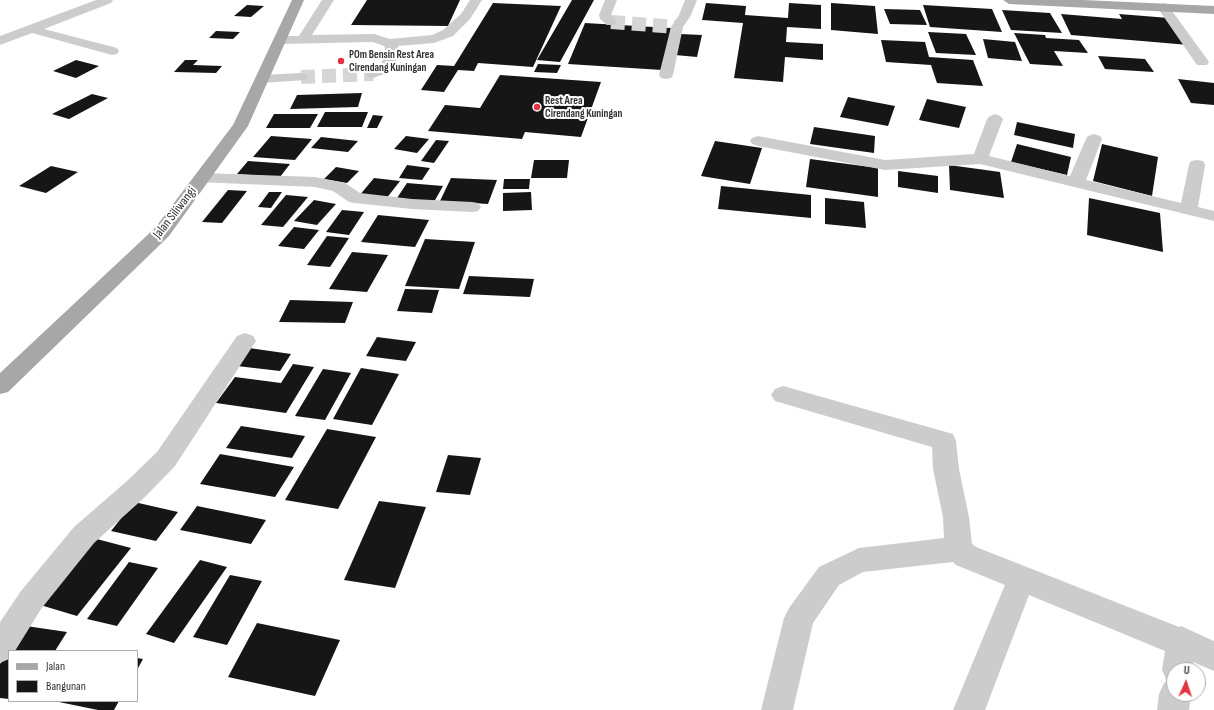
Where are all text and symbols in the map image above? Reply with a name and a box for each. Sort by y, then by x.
place label: POm Bensin Rest Area Cirendang Kuningan [349,48,434,74]
marker: POm Bensin Rest Area Cirendang Kuningan [336,56,346,66]
place label: Rest Area Cirendang Kuningan [545,94,622,120]
marker: Rest Area Cirendang Kuningan [532,102,542,112]
street label: Jalan Siliwangi [150,184,200,242]
legend [8,650,138,702]
text: Jalan [46,659,65,674]
north arrow [1166,662,1206,702]
text: U [1183,664,1190,677]
text: Bangunan [46,679,86,694]

